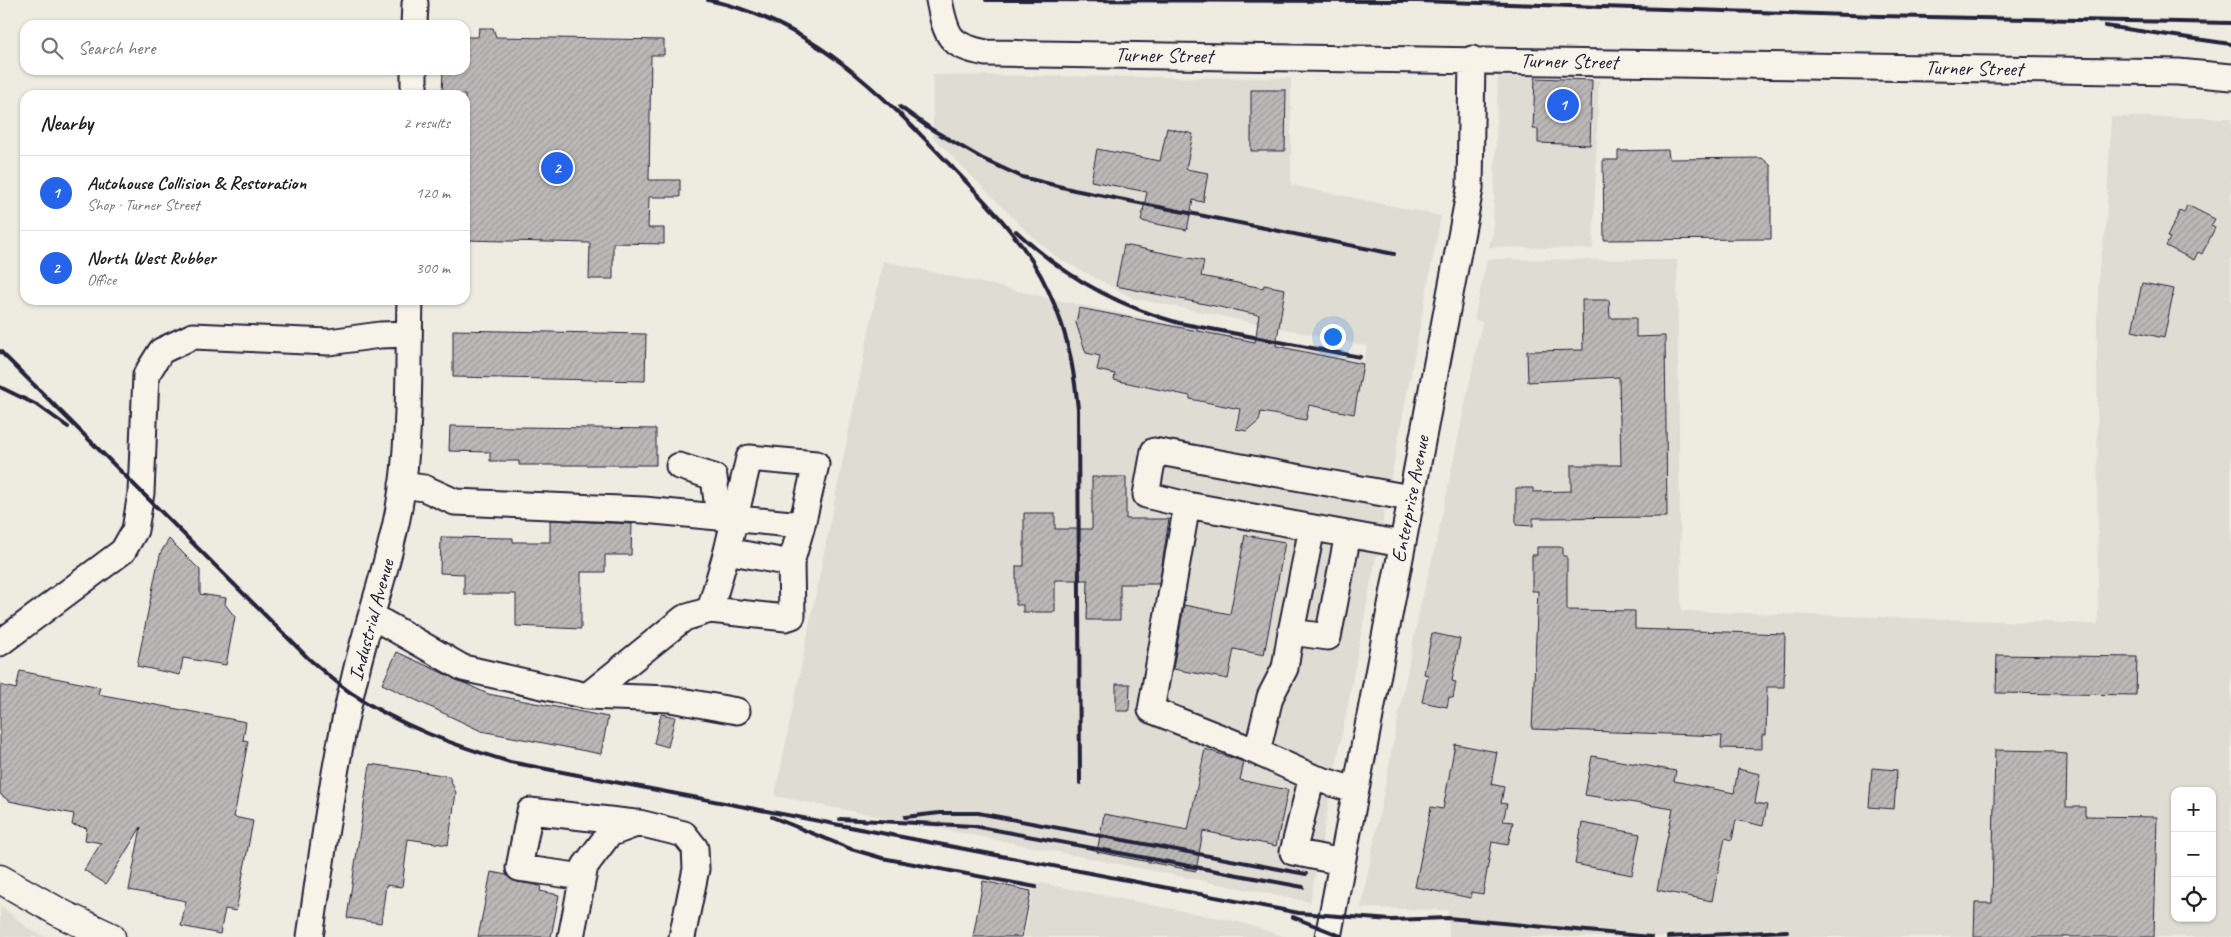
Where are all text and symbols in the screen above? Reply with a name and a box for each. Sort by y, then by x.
search box [20,20,470,75]
icon: search [38,34,66,62]
text: Search here [78,36,155,60]
street label: Turner Street [1115,41,1216,69]
street label: Turner Street [1520,47,1621,75]
street label: Turner Street [1925,54,2026,82]
pin: 1 [1547,86,1579,124]
text: Nearby [40,110,93,136]
text: 2 results [403,113,450,133]
pin: 2 [541,149,573,187]
text: Autohouse Collision & Restoration [87,171,306,195]
text: 1 [52,183,60,203]
text: 120 m [416,183,450,203]
text: Shop · Turner Street [87,195,199,215]
text: North West Rubber [87,246,216,270]
text: 2 [52,258,60,278]
text: 300 m [416,258,450,278]
text: Office [87,270,116,290]
your location [1320,324,1346,350]
street label: Enterprise Avenue [1385,432,1435,565]
street label: Industrial Avenue [342,555,400,684]
map controls [2171,787,2216,922]
button: + [2171,787,2216,832]
button: − [2171,832,2216,877]
button: locate [2171,877,2216,922]

